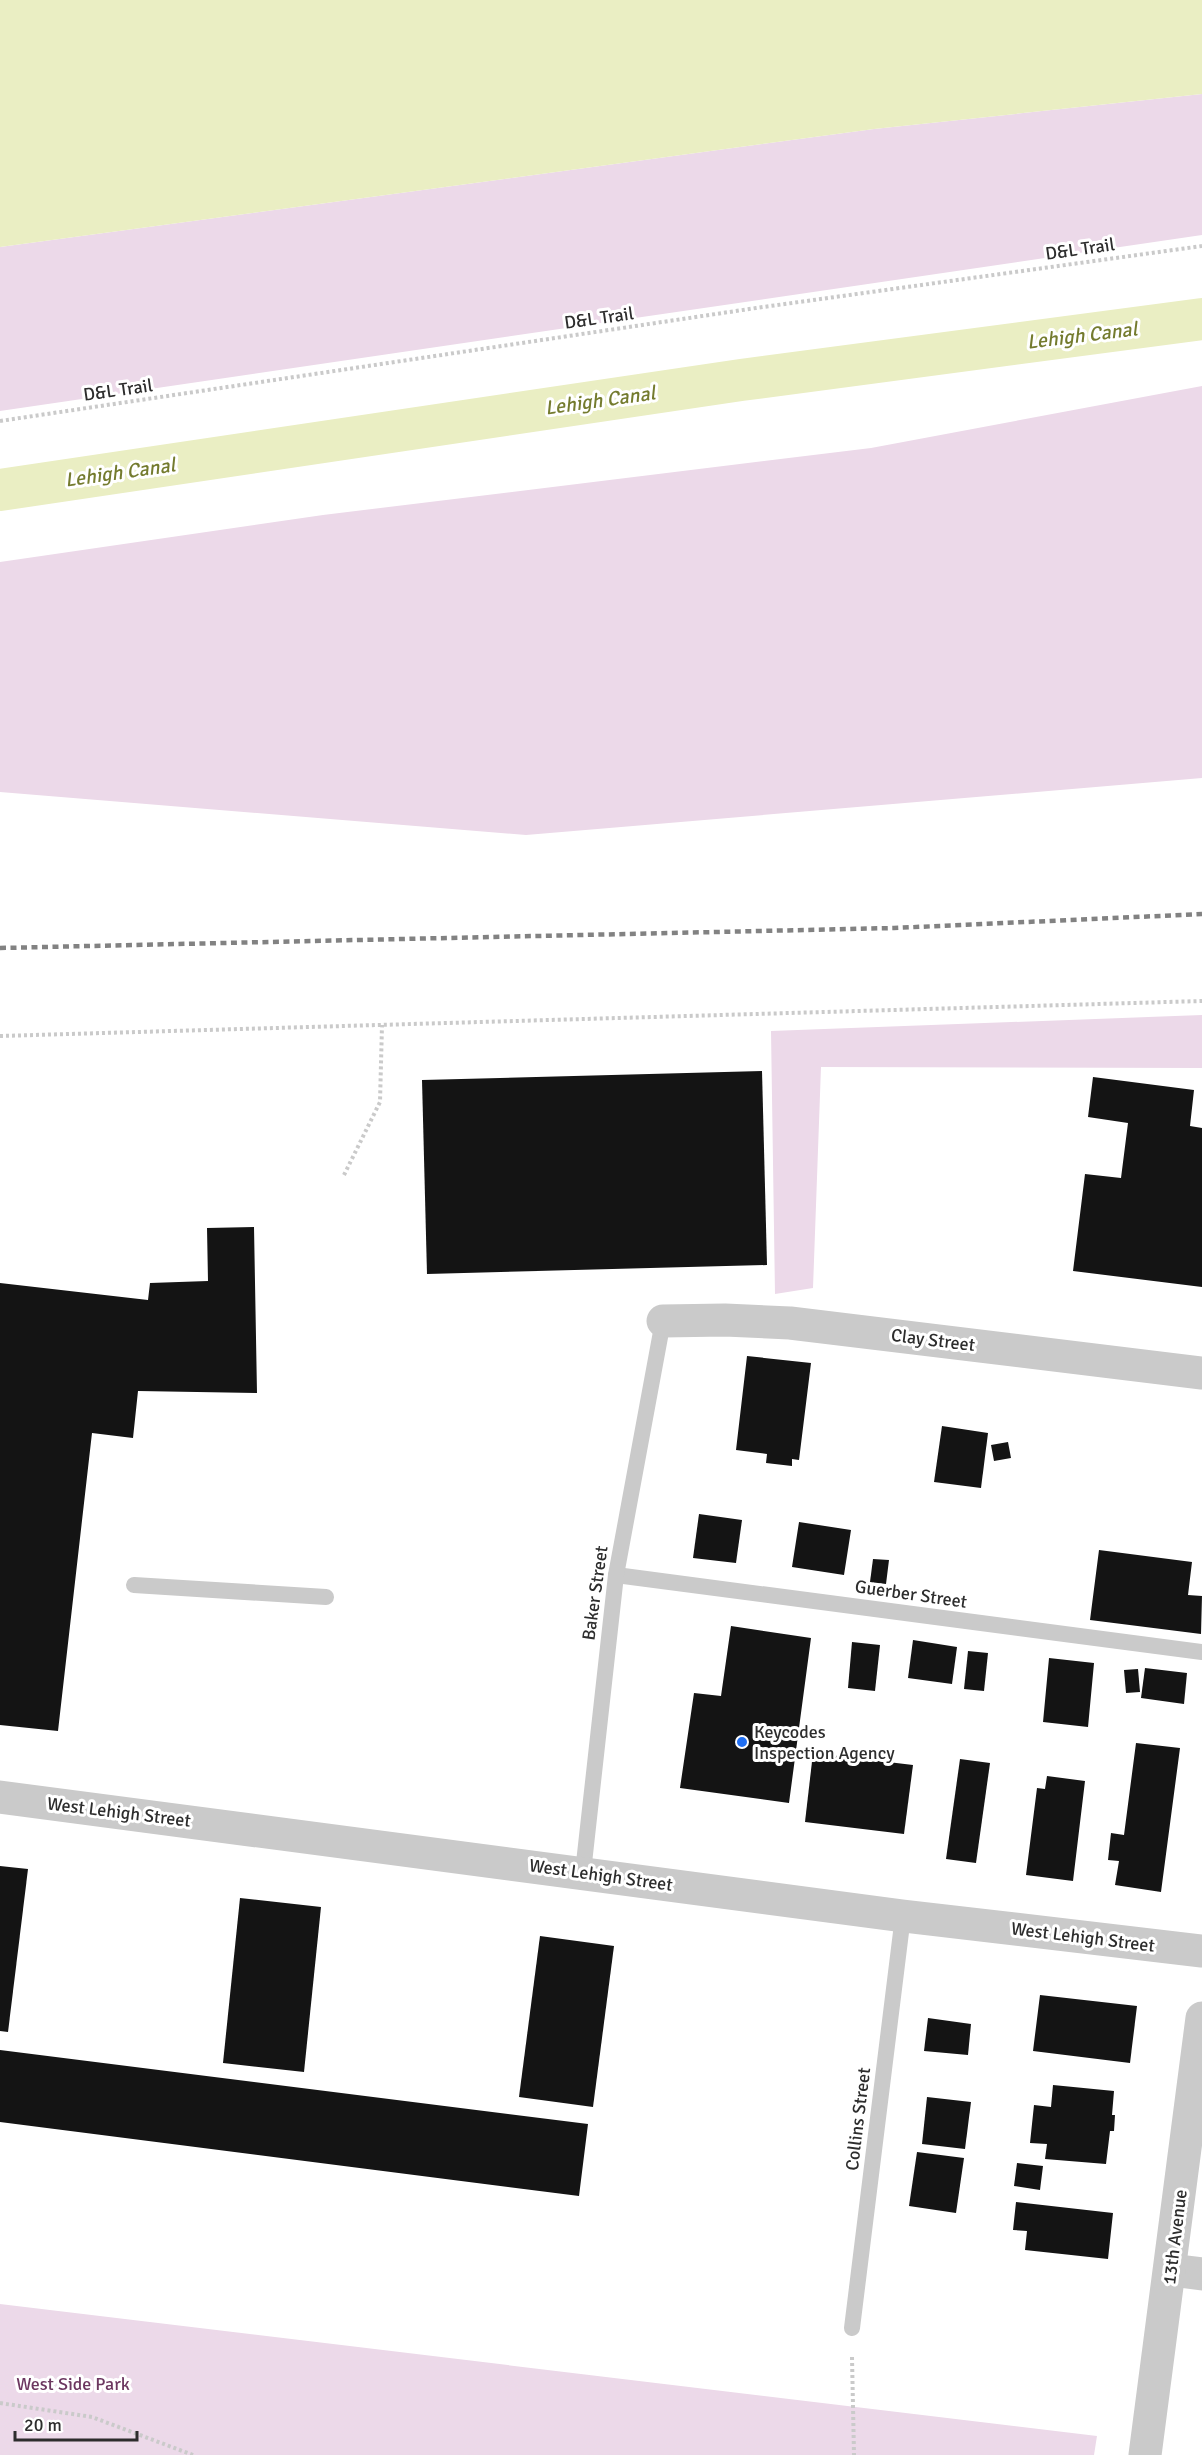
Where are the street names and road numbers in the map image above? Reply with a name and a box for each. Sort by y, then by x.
street label: D&L Trail [1044,233,1116,265]
street label: D&L Trail [563,302,635,334]
street label: D&L Trail [82,374,154,406]
street label: Clay Street [890,1324,976,1356]
street label: Baker Street [577,1544,613,1642]
street label: Guerber Street [854,1575,968,1613]
street label: West Lehigh Street [46,1792,192,1832]
street label: West Lehigh Street [528,1854,674,1896]
street label: West Lehigh Street [1010,1917,1156,1957]
street label: Collins Street [841,2066,875,2172]
street label: 13th Avenue [1158,2188,1192,2286]

